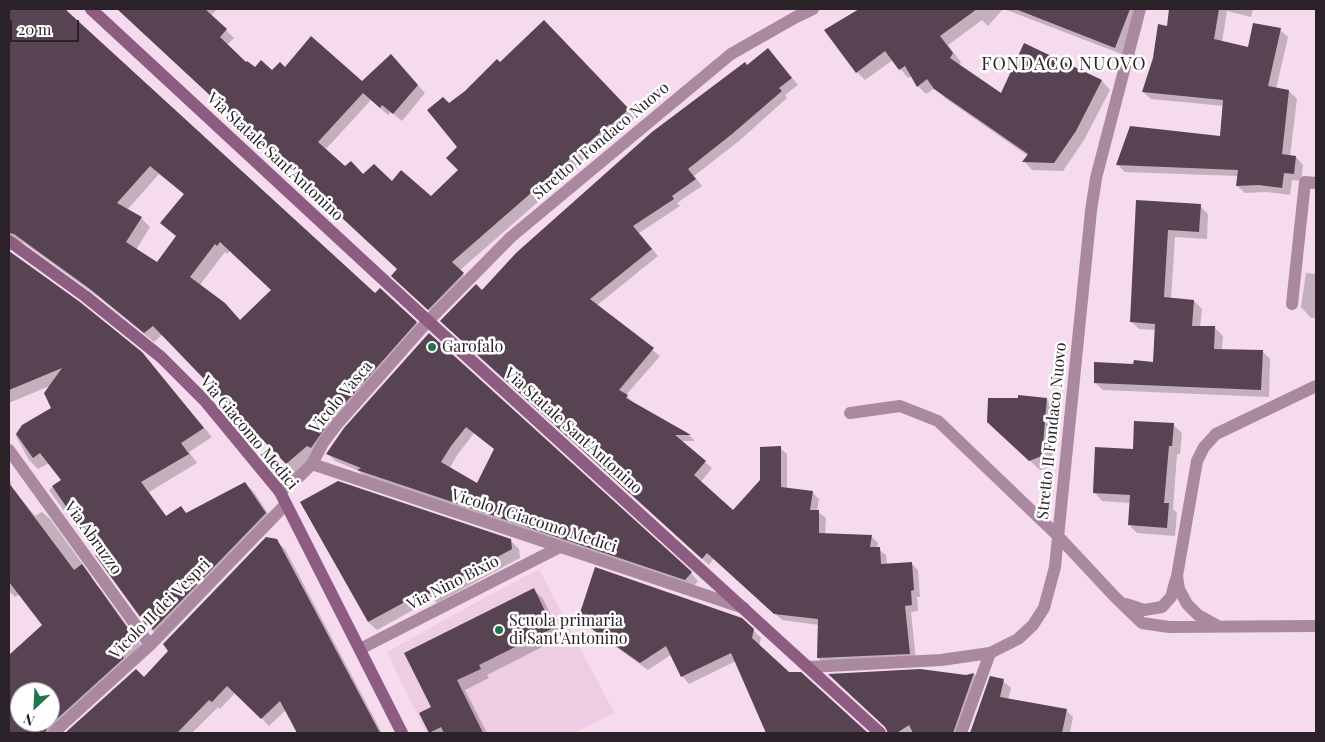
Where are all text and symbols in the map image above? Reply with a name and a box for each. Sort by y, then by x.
scale bar [12,10,81,42]
text: 20 m [18,19,51,39]
district label: FONDACO NUOVO [980,53,1148,75]
street label: Stretto I Fondaco Nuovo [529,78,673,204]
street label: Via Statale Sant'Antonino [203,89,347,225]
place label: Garofalo [442,337,503,357]
marker: Garofalo [426,341,438,353]
street label: Stretto II Fondaco Nuovo [1033,342,1071,520]
street label: Vicolo Vasca [305,357,377,437]
street label: Via Statale Sant'Antonino [500,364,646,498]
street label: Via Giacomo Medici [196,372,302,494]
street label: Vicolo I Giacomo Medici [449,485,619,557]
street label: Via Abruzzo [60,498,126,578]
street label: Via Nino Bixio [404,552,502,614]
street label: Vicolo II dei Vespri [106,555,214,663]
place label: Scuola primaria di Sant'Antonino [509,611,628,649]
marker: Scuola primaria di Sant'Antonino [493,624,505,636]
north arrow [10,682,60,732]
text: N [20,709,37,731]

